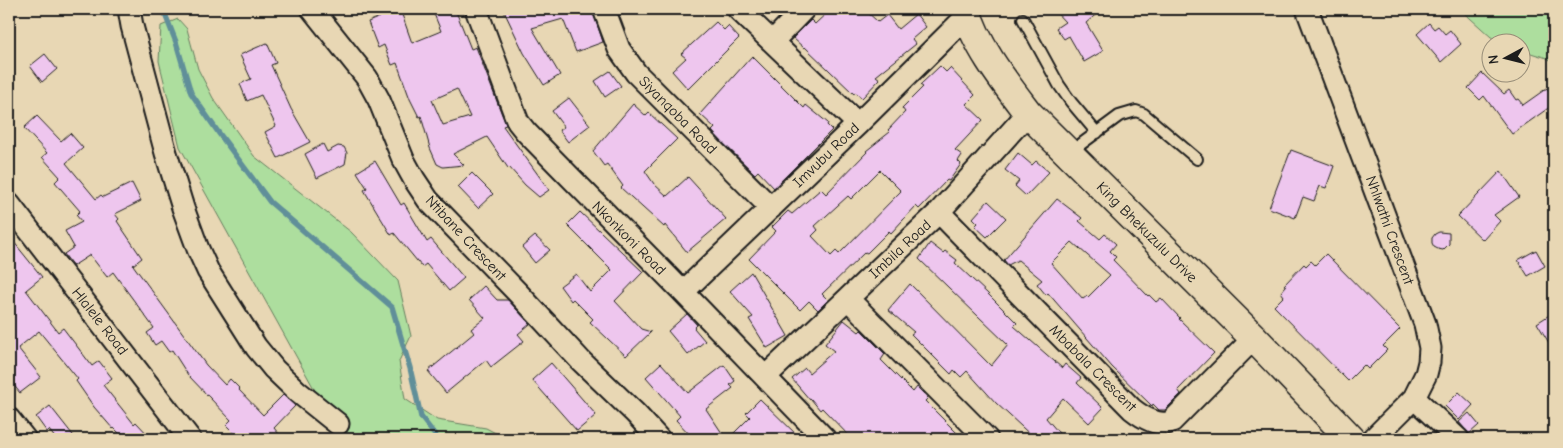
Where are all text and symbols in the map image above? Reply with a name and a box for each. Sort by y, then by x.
north arrow [1480,32,1530,82]
text: N [1485,54,1503,65]
street label: Siyanqoba Road [635,72,721,158]
street label: Imvubu Road [789,119,863,191]
street label: Nhlwathi Crescent [1362,173,1418,287]
street label: King Bhekuzulu Drive [1093,178,1202,287]
street label: Ntibane Crescent [422,192,511,285]
street label: Nkonkoni Road [588,197,670,279]
street label: Imbila Road [865,216,935,282]
street label: Hlalele Road [68,284,132,358]
street label: Mbabala Crescent [1046,321,1141,416]

